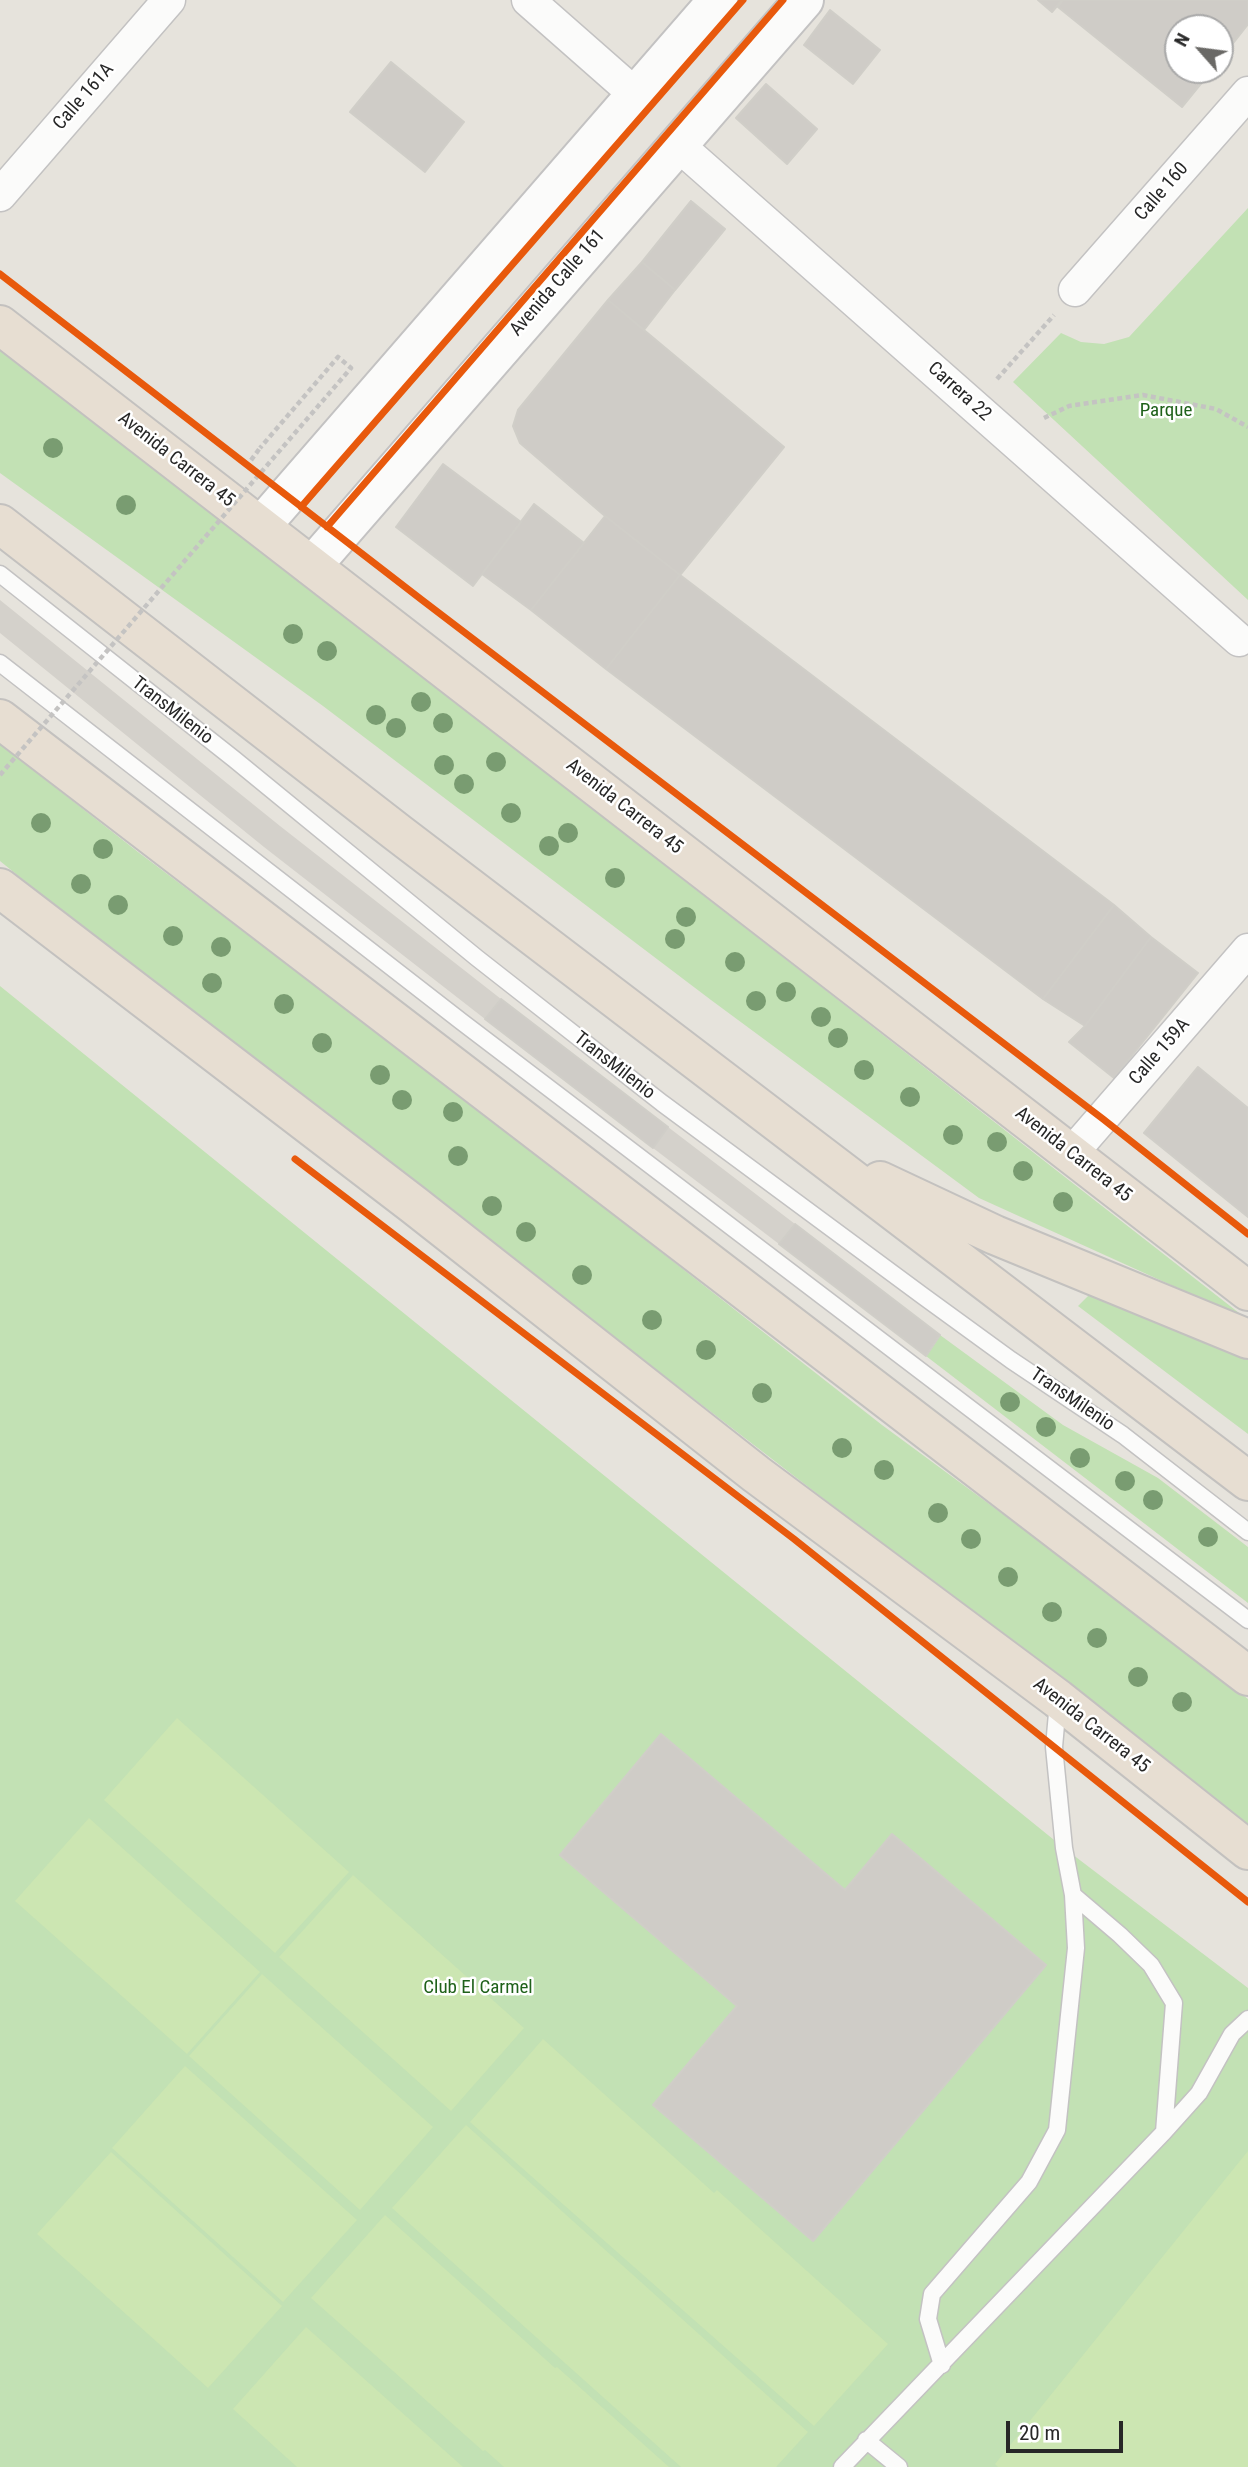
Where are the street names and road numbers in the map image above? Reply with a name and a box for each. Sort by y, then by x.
street label: Calle 161A [49,59,119,135]
street label: Calle 160 [1130,158,1194,226]
street label: Avenida Calle 161 [505,225,611,341]
street label: Carrera 22 [922,357,996,427]
street label: Avenida Carrera 45 [113,407,239,513]
street label: TransMilenio [127,672,217,750]
street label: Avenida Carrera 45 [561,754,687,860]
street label: Calle 159A [1125,1014,1195,1090]
street label: TransMilenio [569,1027,659,1105]
street label: Avenida Carrera 45 [1010,1102,1136,1208]
street label: TransMilenio [1026,1364,1118,1436]
street label: Avenida Carrera 45 [1028,1673,1154,1779]

